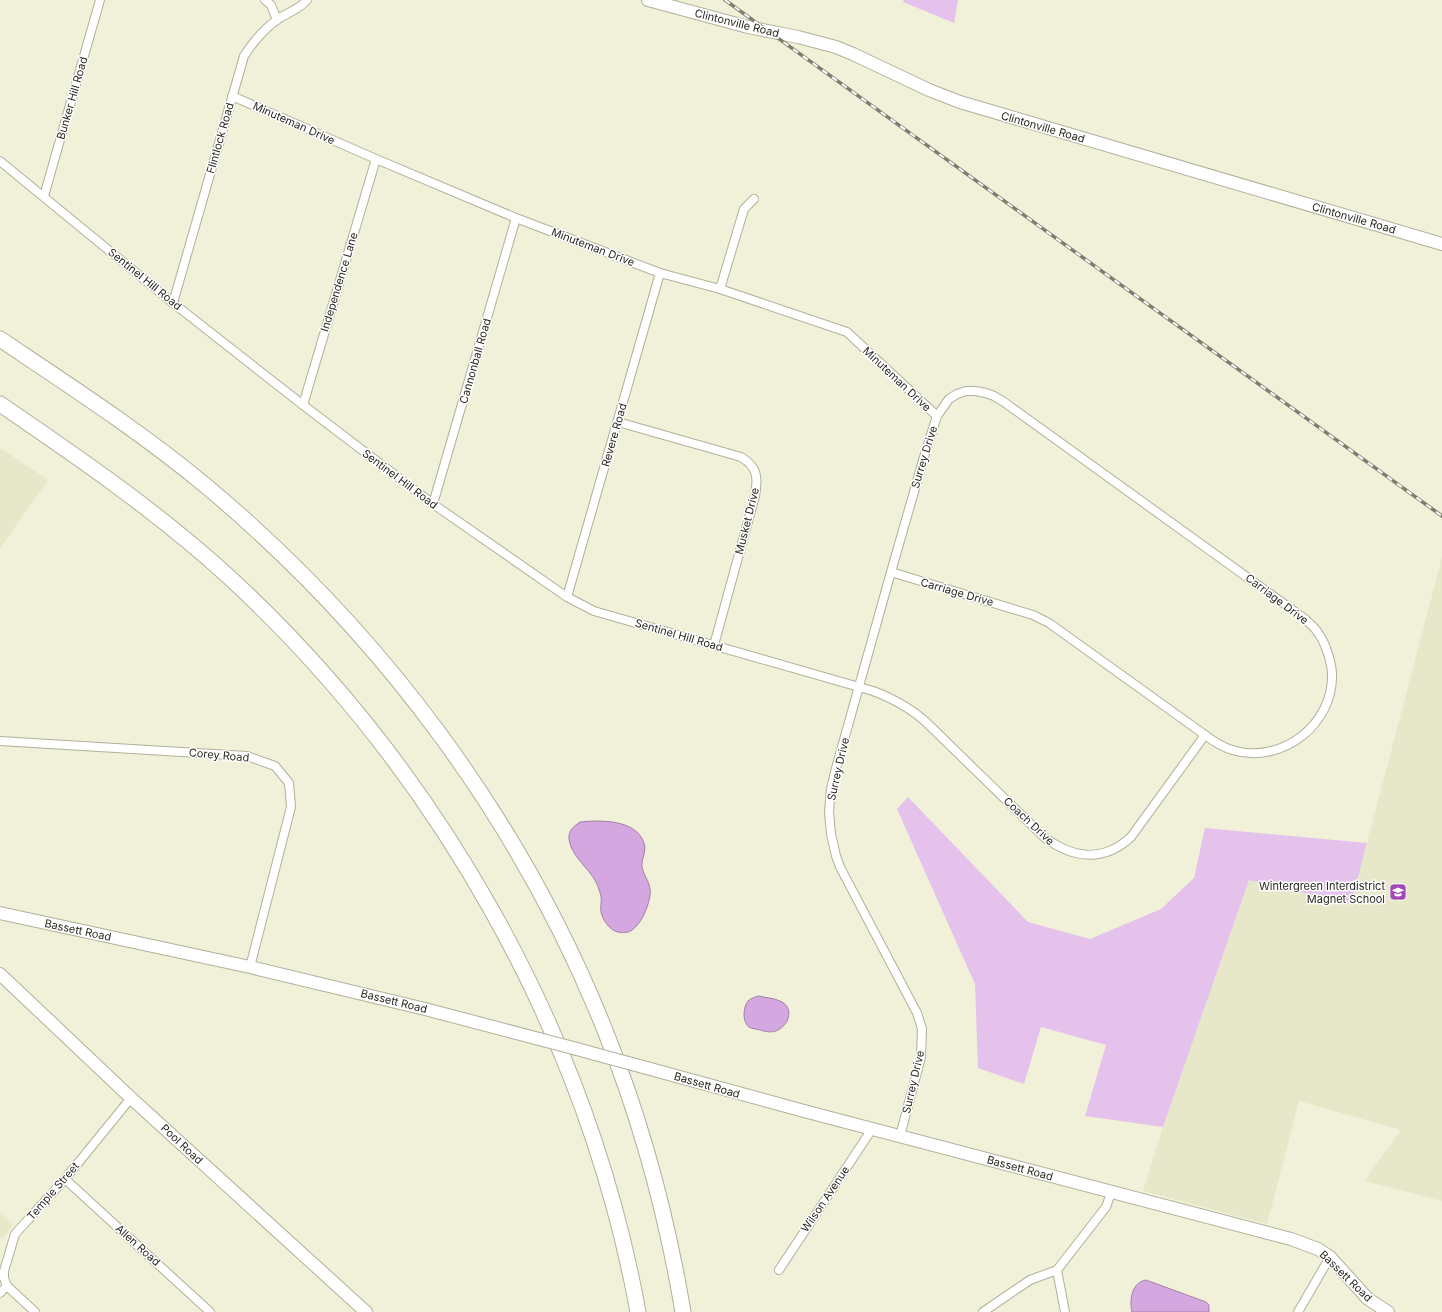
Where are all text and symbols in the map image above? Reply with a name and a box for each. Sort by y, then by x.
street label: Clintonville Road [693,6,781,40]
street label: Bunker Hill Road [53,55,91,141]
street label: Minuteman Drive [251,99,337,147]
street label: Flintlock Road [203,101,237,175]
street label: Clintonville Road [999,108,1087,146]
street label: Clintonville Road [1310,199,1398,237]
street label: Minuteman Drive [549,225,637,269]
street label: Independence Lane [317,231,361,333]
street label: Sentinel Hill Road [105,245,185,313]
street label: Cannonball Road [456,317,494,405]
street label: Minuteman Drive [860,344,934,414]
street label: Revere Road [598,402,630,468]
street label: Surrey Drive [908,424,940,490]
street label: Sentinel Hill Road [360,446,440,512]
street label: Musket Drive [732,486,762,556]
street label: Carriage Drive [1243,571,1311,627]
street label: Carriage Drive [919,575,995,609]
street label: Sentinel Hill Road [633,616,725,654]
street label: Surrey Drive [824,736,852,802]
street label: Corey Road [188,745,250,765]
street label: Coach Drive [1001,794,1057,848]
place label: Wintergreen Interdistrict Magnet School [1259,879,1385,906]
school or university icon: Wintergreen Interdistrict Magnet School [1388,882,1408,902]
street label: Bassett Road [43,916,113,944]
street label: Bassett Road [359,986,429,1016]
street label: Surrey Drive [899,1049,927,1115]
street label: Bassett Road [672,1069,742,1101]
street label: Pool Road [158,1121,206,1167]
street label: Bassett Road [985,1152,1055,1184]
street label: Temple Street [24,1159,82,1223]
street label: Wilson Avenue [798,1163,852,1235]
street label: Allen Road [113,1221,163,1269]
street label: Bassett Road [1317,1247,1375,1305]

